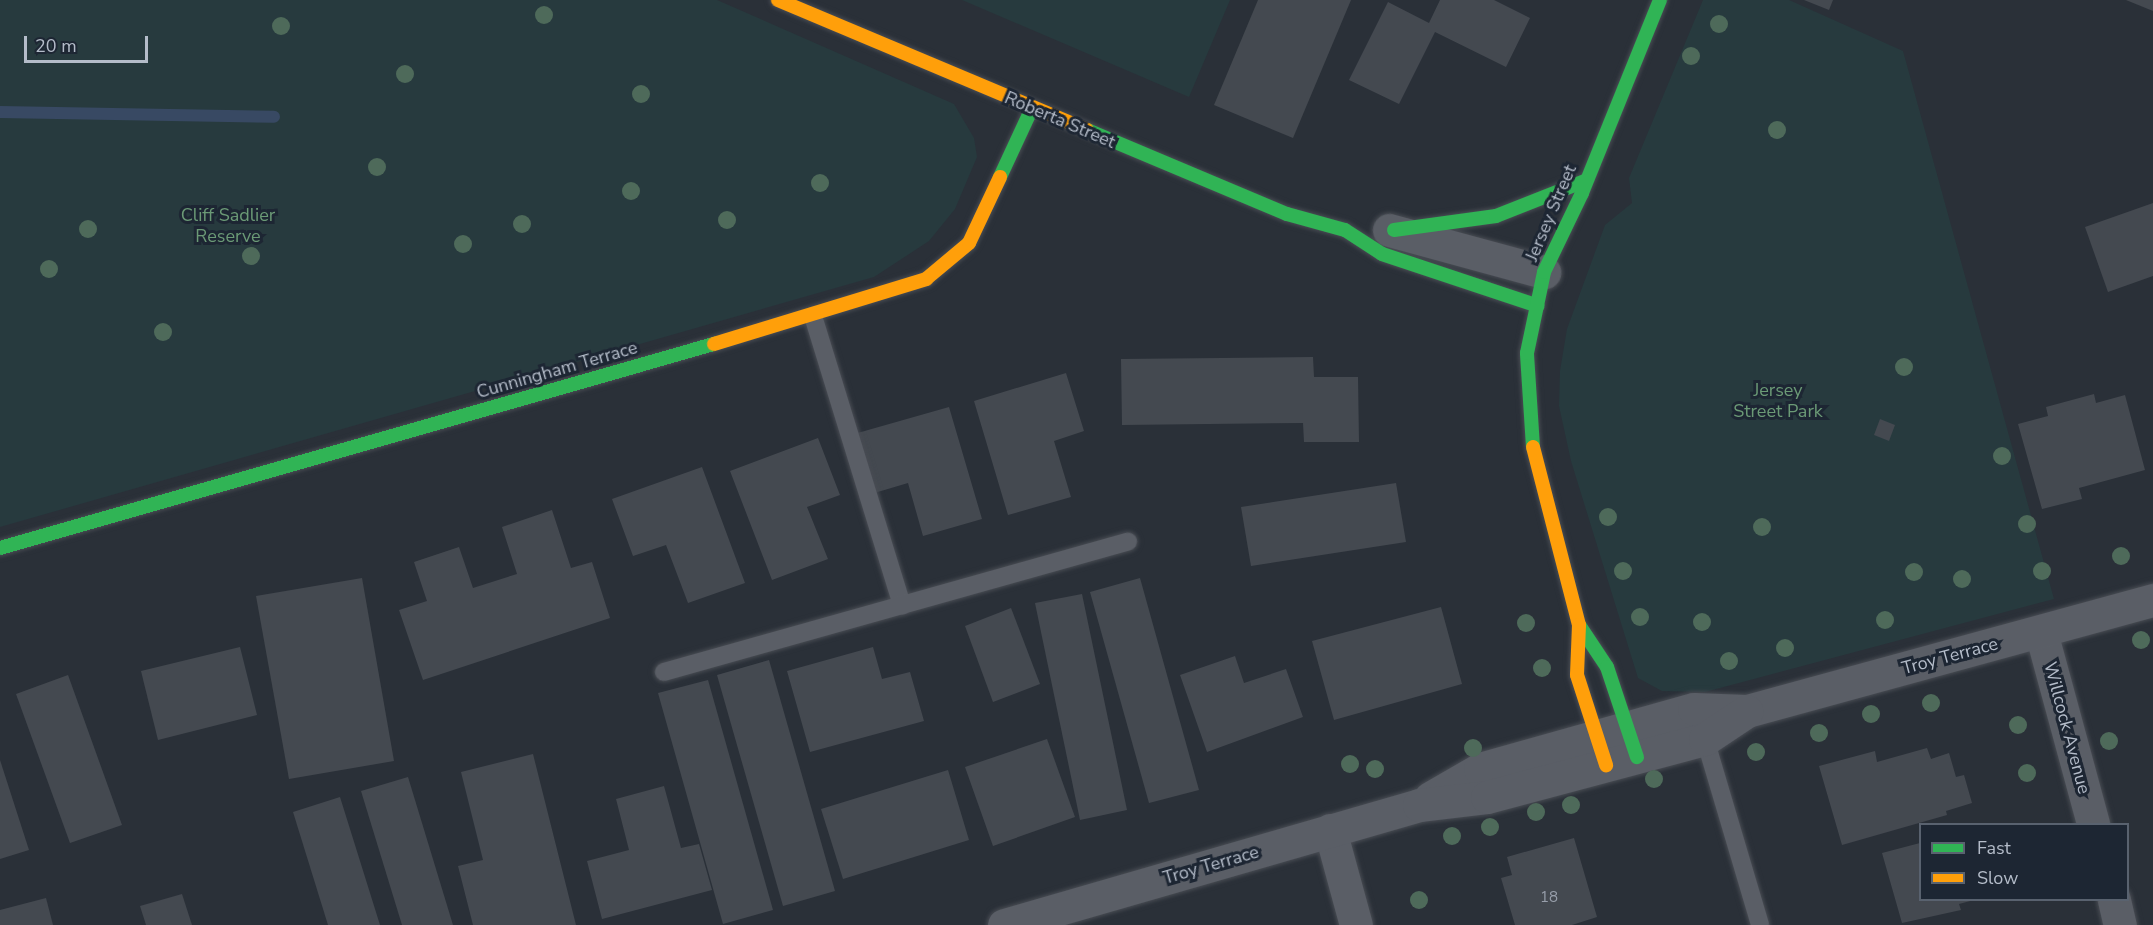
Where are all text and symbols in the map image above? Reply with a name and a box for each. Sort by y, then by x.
scale bar [27,24,152,62]
text: 20 m [35,34,77,58]
street label: Roberta Street [1001,87,1119,153]
street label: Jersey Street [1521,161,1581,265]
park label: Cliff Sadlier Reserve [181,205,275,248]
street label: Cunningham Terrace [474,337,640,403]
park label: Jersey Street Park [1733,380,1823,422]
street label: Troy Terrace [1900,633,2000,679]
street label: Willcock Avenue [2039,660,2095,796]
legend [1919,823,2129,901]
text: Fast [1977,836,2011,860]
street label: Troy Terrace [1161,841,1261,889]
text: Slow [1977,866,2018,890]
house number: 18 [1540,889,1558,907]

